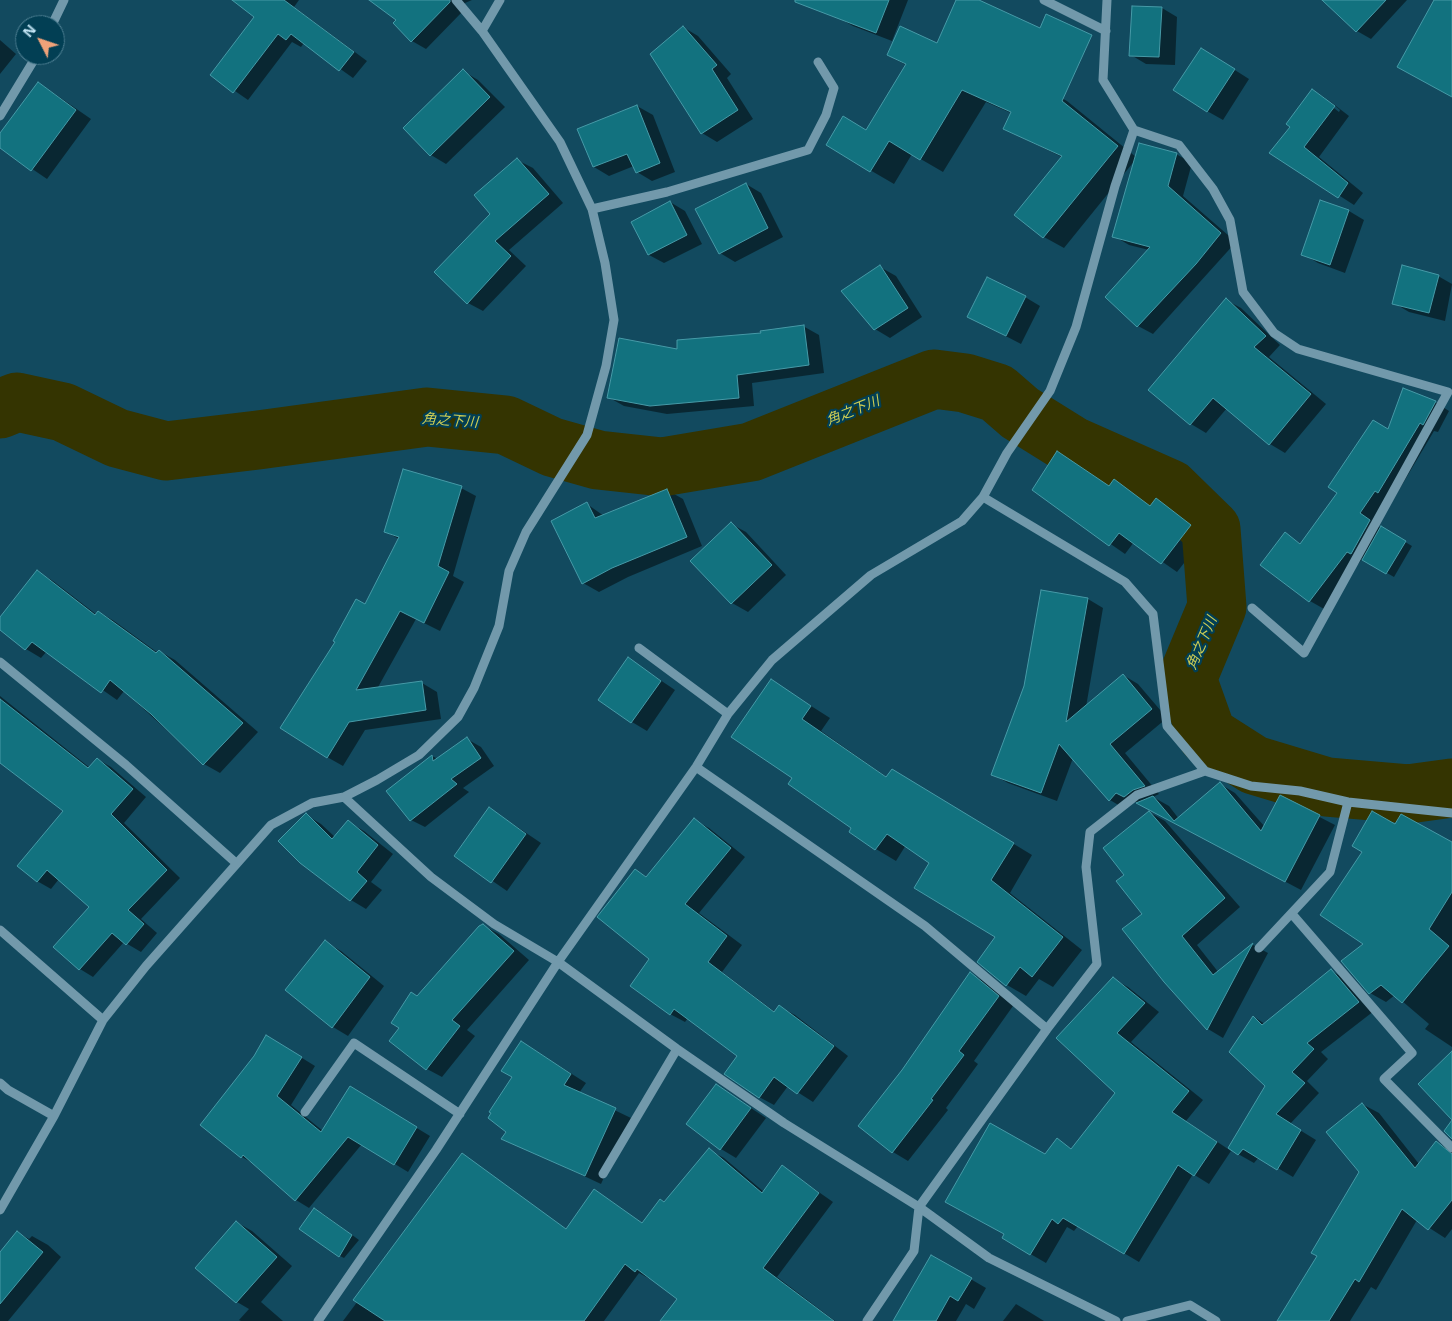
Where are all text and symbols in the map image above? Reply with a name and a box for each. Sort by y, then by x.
north arrow [15,15,65,65]
text: N [18,20,40,41]
water label: 角之下川 [824,393,882,429]
water label: 角之下川 [421,411,479,431]
water label: 角之下川 [1183,614,1221,672]

